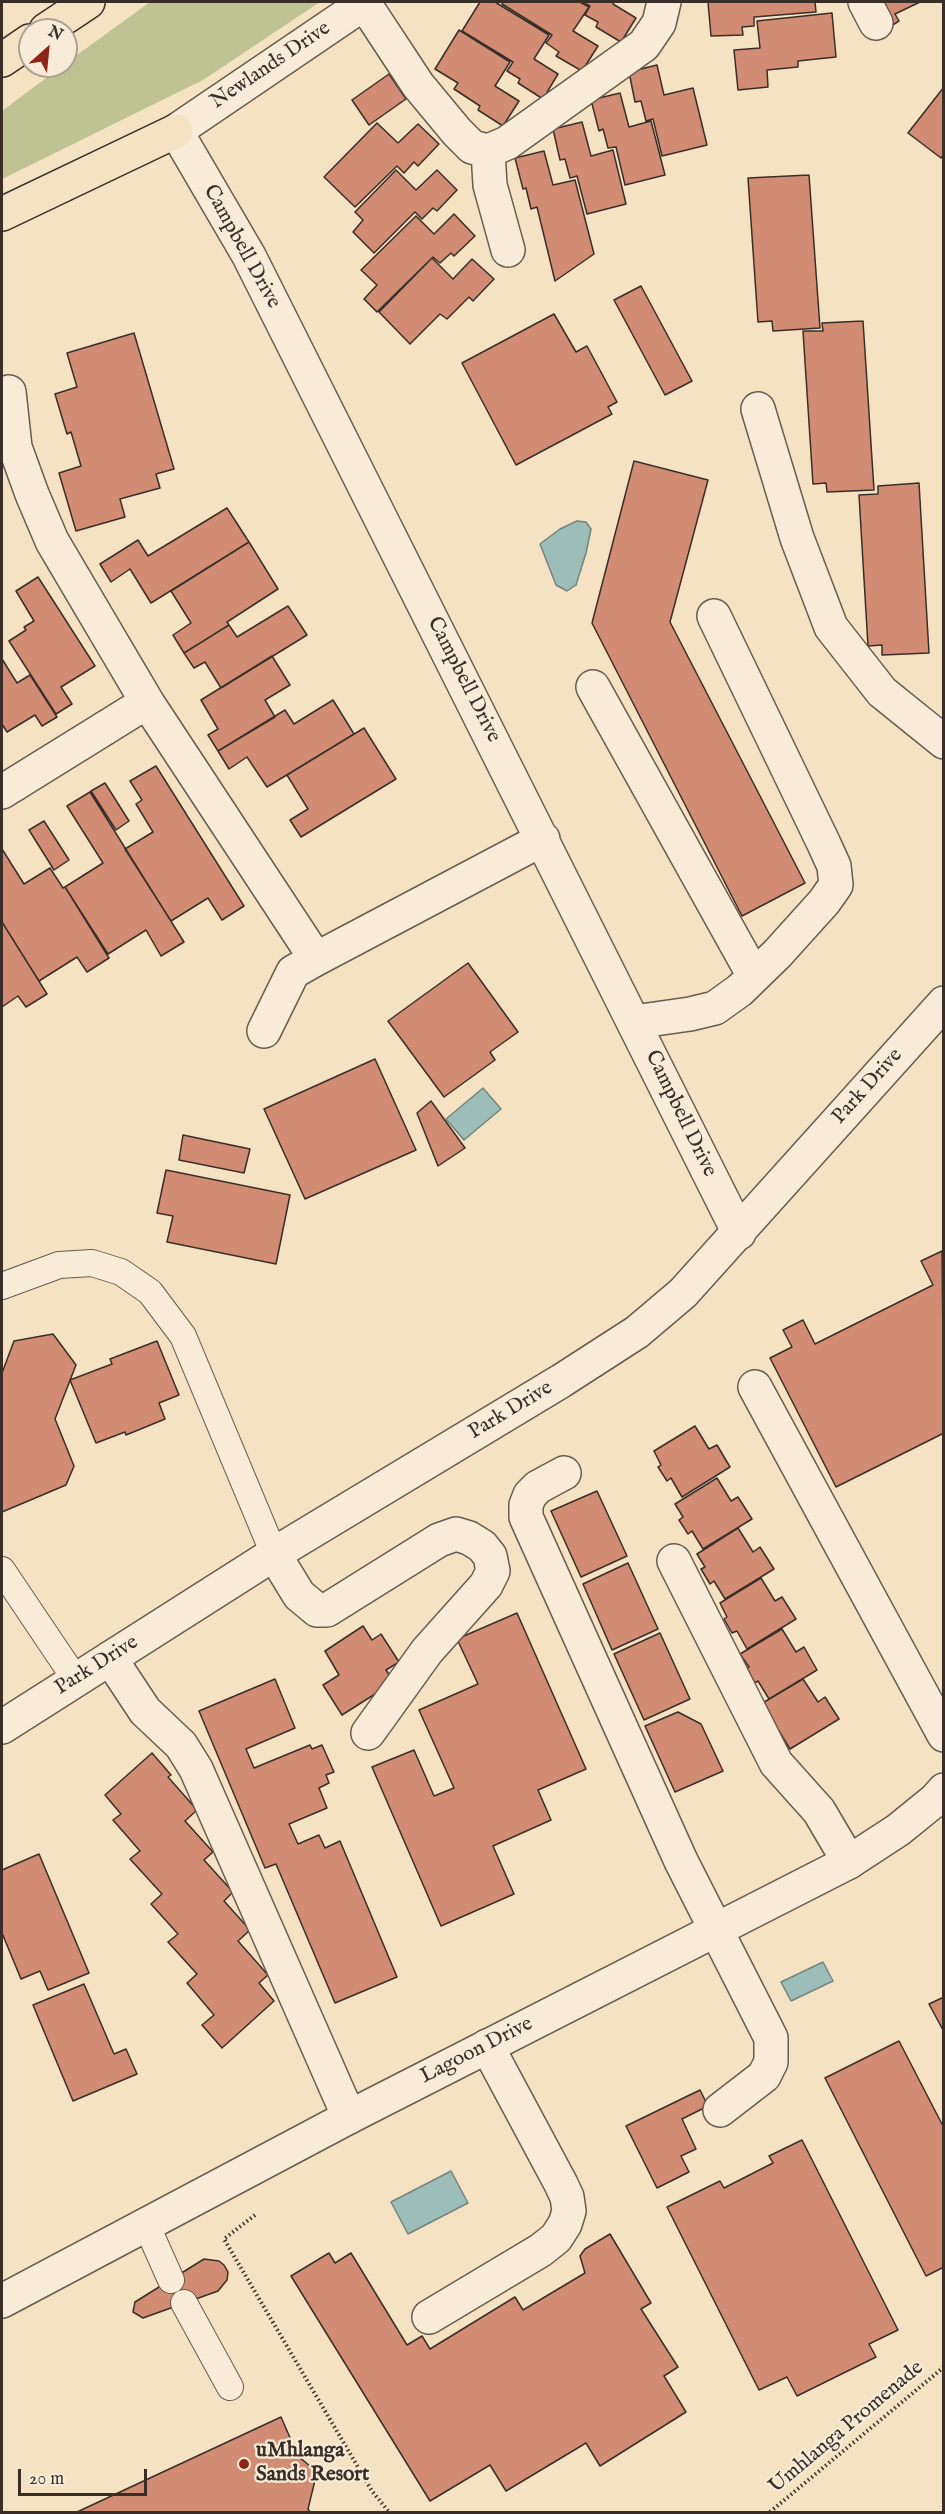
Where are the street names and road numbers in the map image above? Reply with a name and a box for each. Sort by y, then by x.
street label: Newlands Drive [206,17,336,115]
street label: Campbell Drive [197,181,285,313]
street label: Campbell Drive [421,613,505,747]
street label: Park Drive [827,1044,909,1130]
street label: Campbell Drive [639,1047,721,1181]
street label: Park Drive [464,1376,558,1446]
street label: Park Drive [51,1631,143,1701]
street label: Lagoon Drive [417,2012,537,2090]
street label: Umhlanga Promenade [765,2356,929,2500]

